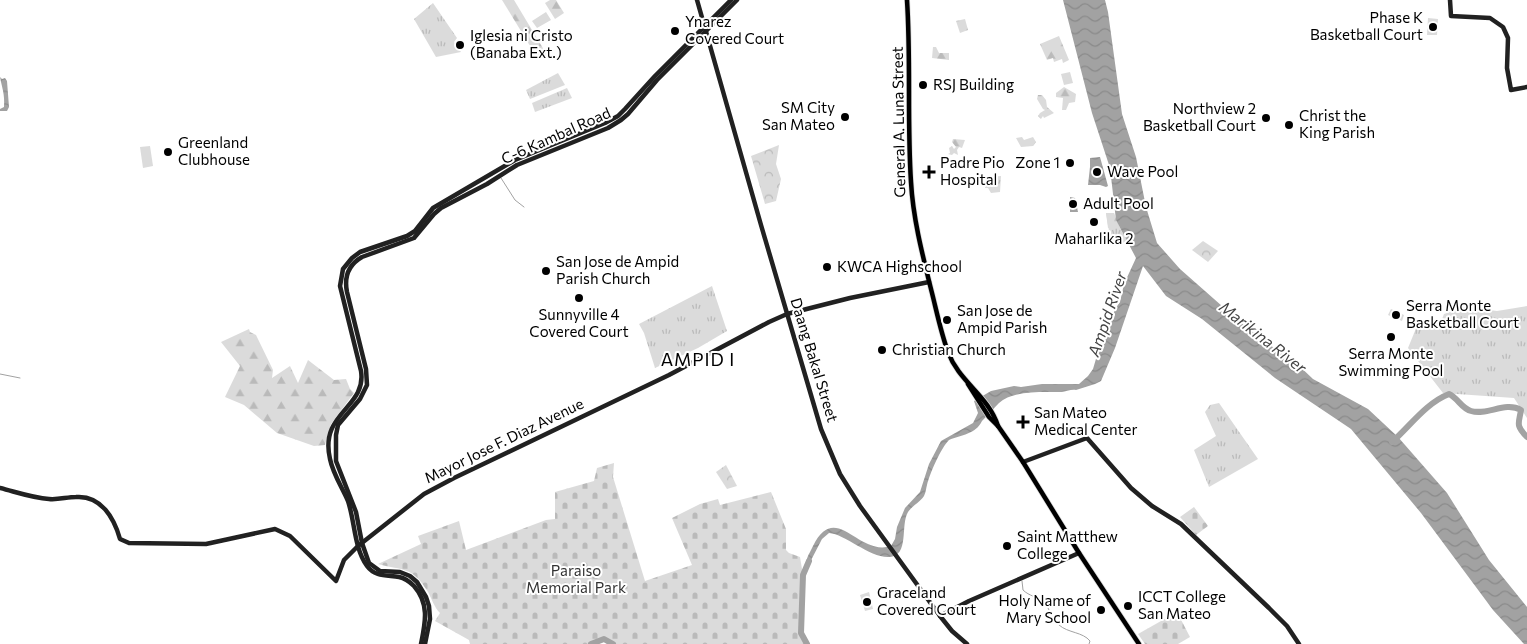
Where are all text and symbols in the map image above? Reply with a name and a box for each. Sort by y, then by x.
place label: Phase K Basketball Court [1310,8,1423,43]
place label: Ynarez Covered Court [685,12,784,47]
marker: Phase K Basketball Court [1427,21,1439,33]
marker: Ynarez Covered Court [669,25,681,37]
place label: Iglesia ni Cristo (Banaba Ext.) [470,26,573,61]
marker: Iglesia ni Cristo (Banaba Ext.) [454,39,466,51]
street label: General A. Luna Street [888,46,908,198]
place label: RSJ Building [933,75,1014,93]
marker: RSJ Building [917,79,929,91]
place label: SM City San Mateo [762,98,835,133]
place label: Northview 2 Basketball Court [1143,99,1256,134]
street label: C-6 Kambal Road [498,103,613,167]
place label: Christ the King Parish [1299,106,1375,141]
marker: SM City San Mateo [839,111,851,123]
marker: Northview 2 Basketball Court [1260,112,1272,124]
marker: Christ the King Parish [1283,119,1295,131]
place label: Greenland Clubhouse [178,133,250,168]
marker: Greenland Clubhouse [162,146,174,158]
place label: Padre Pio Hospital [940,153,1005,188]
place label: Zone 1 [1015,153,1060,171]
marker: Zone 1 [1064,157,1076,169]
place label: Wave Pool [1107,162,1178,180]
marker: Padre Pio Hospital [922,165,936,179]
marker: Wave Pool [1091,166,1103,178]
place label: Adult Pool [1083,194,1154,212]
marker: Adult Pool [1067,198,1079,210]
marker: Maharlika 2 [1088,216,1100,228]
place label: Maharlika 2 [1054,229,1134,247]
place label: San Jose de Ampid Parish Church [556,252,679,287]
place label: KWCA Highschool [837,257,962,275]
marker: KWCA Highschool [821,261,833,273]
marker: San Jose de Ampid Parish Church [540,265,552,277]
water label: Ampid River [1083,268,1130,360]
marker: Sunnyville 4 Covered Court [573,292,585,304]
street label: Daang Bakal Street [788,295,842,424]
place label: Serra Monte Basketball Court [1406,296,1519,331]
water label: Marikina River [1216,297,1311,377]
place label: San Jose de Ampid Parish [957,301,1047,336]
place label: Sunnyville 4 Covered Court [529,305,629,340]
marker: Serra Monte Basketball Court [1390,309,1402,321]
marker: San Jose de Ampid Parish [941,314,953,326]
marker: Serra Monte Swimming Pool [1385,331,1397,343]
place label: Christian Church [892,340,1006,358]
marker: Christian Church [876,344,888,356]
place label: Serra Monte Swimming Pool [1339,344,1443,379]
district label: AMPID I [661,348,735,370]
street label: Mayor Jose F. Diaz Avenue [421,394,586,487]
place label: San Mateo Medical Center [1034,403,1137,438]
marker: San Mateo Medical Center [1016,415,1030,429]
place label: Saint Matthew College [1017,527,1118,562]
marker: Saint Matthew College [1001,540,1013,552]
park label: Paraiso Memorial Park [526,561,626,596]
place label: Graceland Covered Court [877,583,976,618]
place label: ICCT College San Mateo [1138,587,1226,622]
place label: Holy Name of Mary School [999,591,1091,626]
marker: Graceland Covered Court [861,596,873,608]
marker: ICCT College San Mateo [1122,600,1134,612]
marker: Holy Name of Mary School [1095,604,1107,616]

